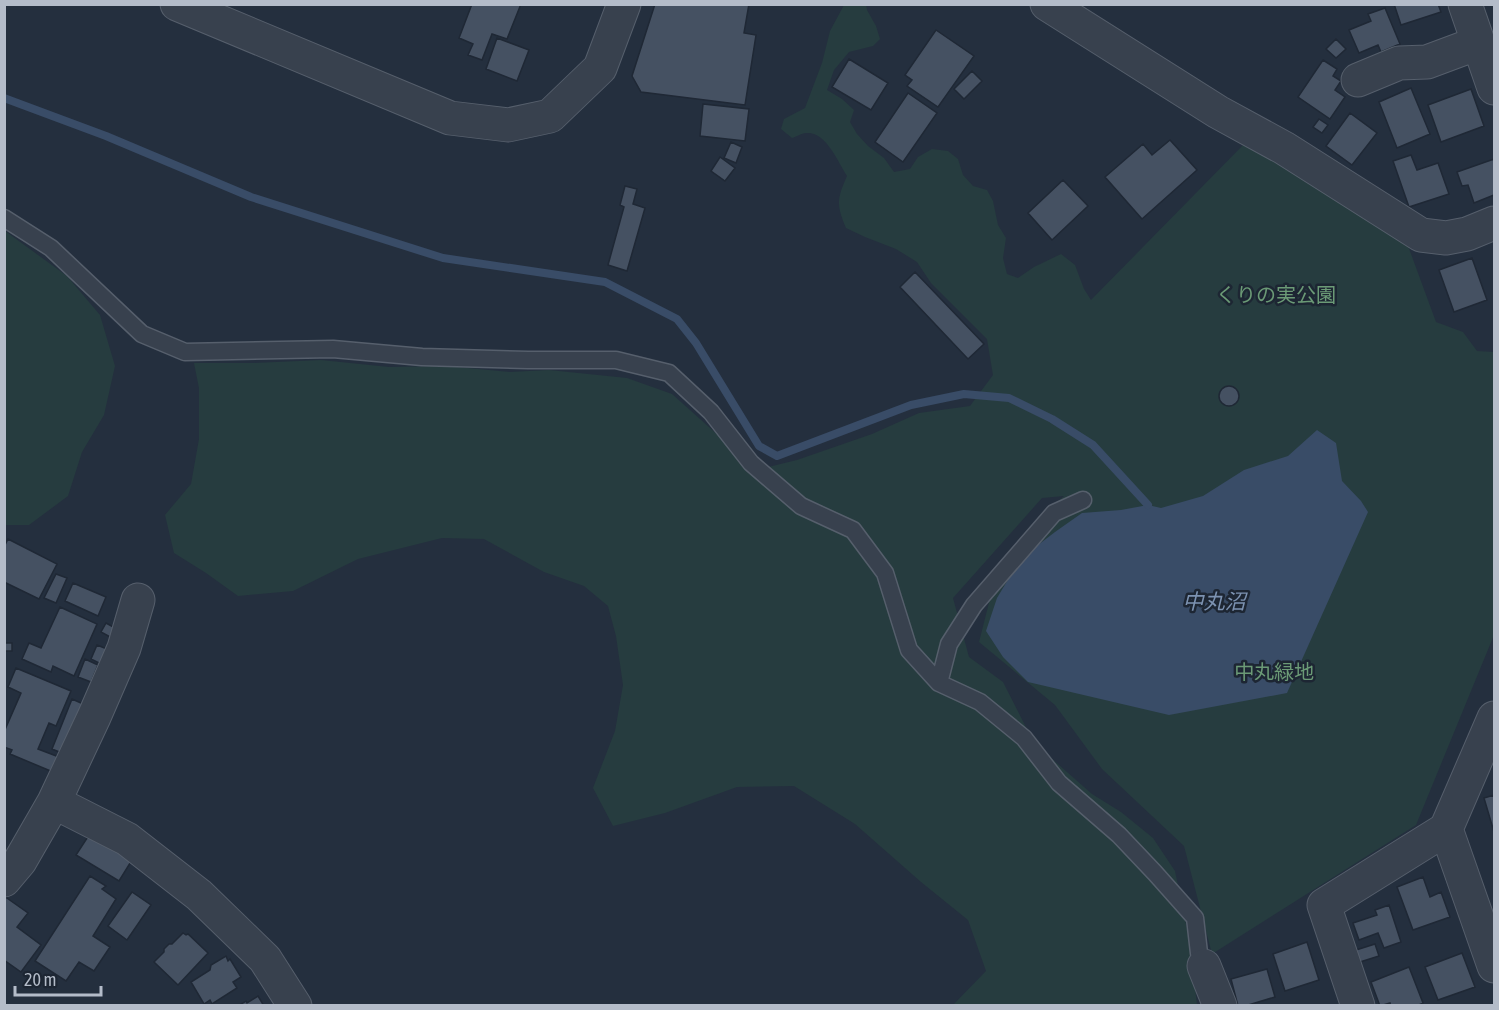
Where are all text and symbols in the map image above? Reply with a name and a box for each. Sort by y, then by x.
park label: くりの実公園 [1216,283,1336,306]
water label: 中丸沼 [1183,589,1248,613]
park label: 中丸緑地 [1234,660,1314,683]
scale bar [15,959,100,997]
text: 20 m [24,969,56,990]

